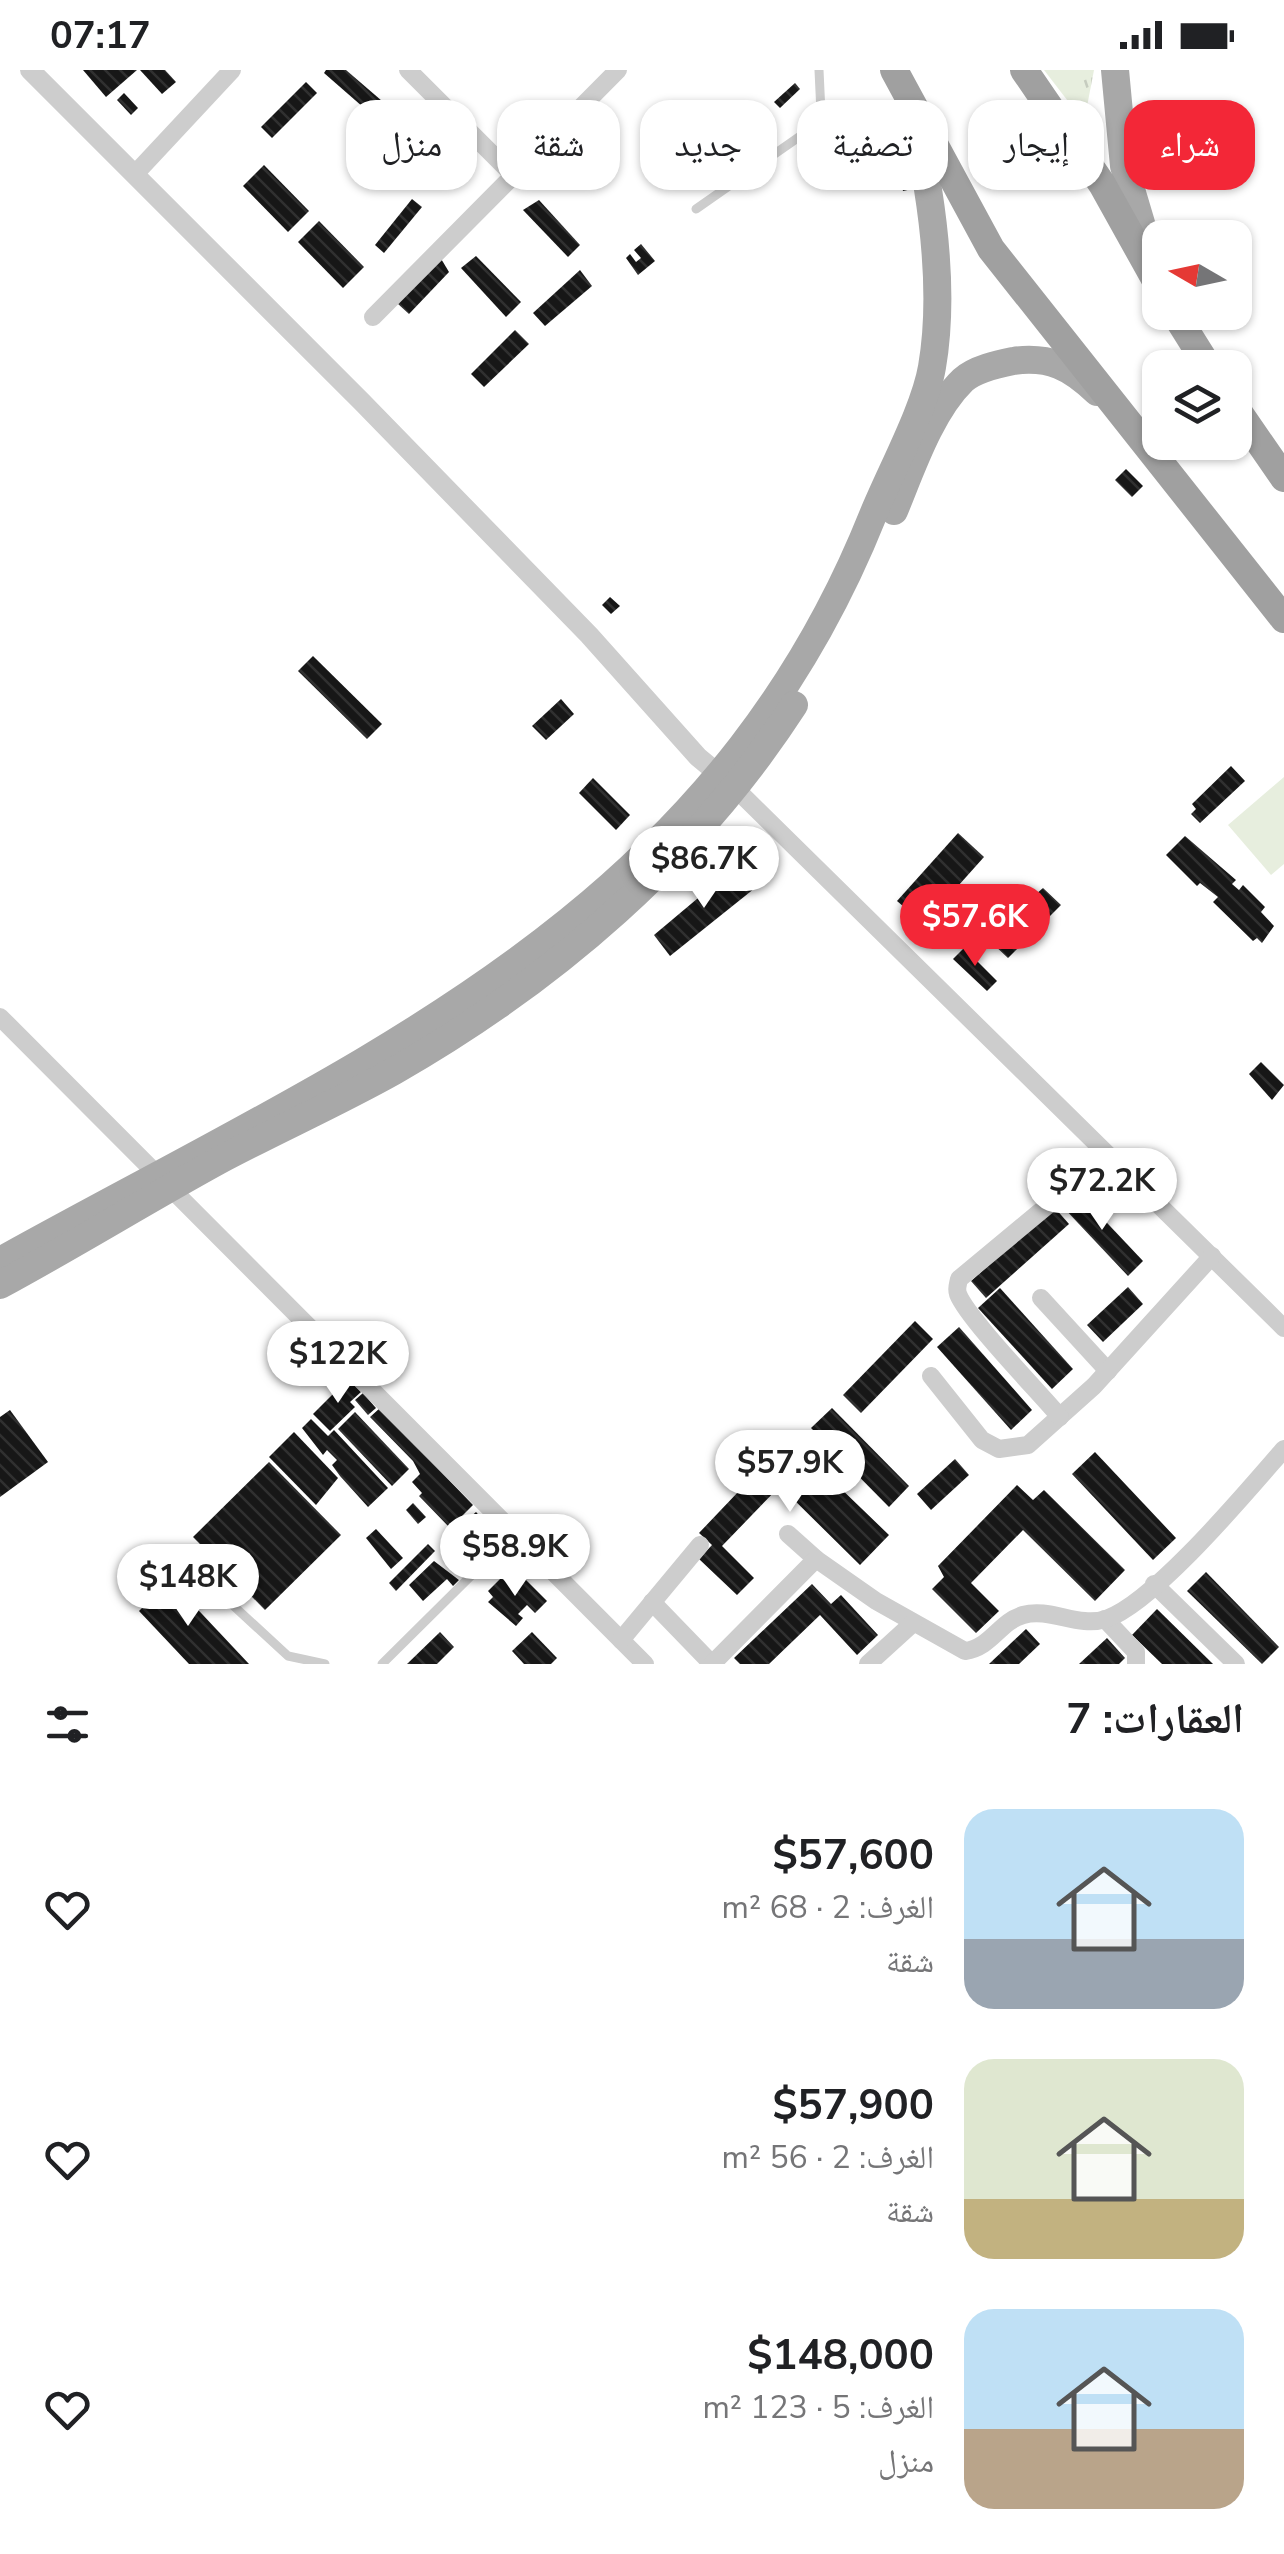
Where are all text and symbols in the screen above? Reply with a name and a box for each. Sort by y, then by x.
text: 07:17 [50,10,151,61]
chip: منزل [346,100,477,190]
chip: شقة [497,100,620,190]
chip: جديد [640,100,777,190]
chip: تصفية [797,100,948,190]
chip: إيجار [968,100,1104,190]
chip: شراء [1124,100,1255,190]
north arrow [1142,220,1252,330]
map controls [1142,220,1252,460]
button: layers [1142,350,1252,460]
pin: $86.7K [623,826,785,911]
text: $86.7K [651,837,757,880]
pin: $57.6K [894,884,1056,969]
text: $57.6K [922,895,1028,938]
pin: $72.2K [1021,1148,1183,1233]
text: $72.2K [1049,1159,1155,1202]
pin: $122K [268,1321,408,1406]
text: $122K [289,1332,387,1375]
pin: $57.9K [709,1430,871,1515]
text: $57.9K [737,1441,843,1484]
pin: $58.9K [434,1514,596,1599]
text: $58.9K [462,1525,568,1568]
pin: $148K [118,1544,258,1629]
text: $148K [139,1555,237,1598]
text: العقارات: 7 [1066,1691,1244,1748]
icon: filters [40,1697,95,1752]
text: $57,600 [772,1827,934,1884]
icon: home [1044,1849,1164,1969]
icon: heart [40,1882,95,1937]
text: الغرف: 2 · 68 m² [722,1886,934,1929]
text: شقة [886,1940,934,1983]
text: $57,900 [772,2077,934,2134]
icon: home [1044,2099,1164,2219]
icon: heart [40,2132,95,2187]
text: الغرف: 2 · 56 m² [722,2136,934,2179]
text: شقة [886,2190,934,2233]
text: $148,000 [747,2327,934,2384]
icon: home [1044,2349,1164,2469]
icon: heart [40,2382,95,2437]
text: الغرف: 5 · 123 m² [702,2386,934,2429]
text: منزل [878,2440,934,2483]

